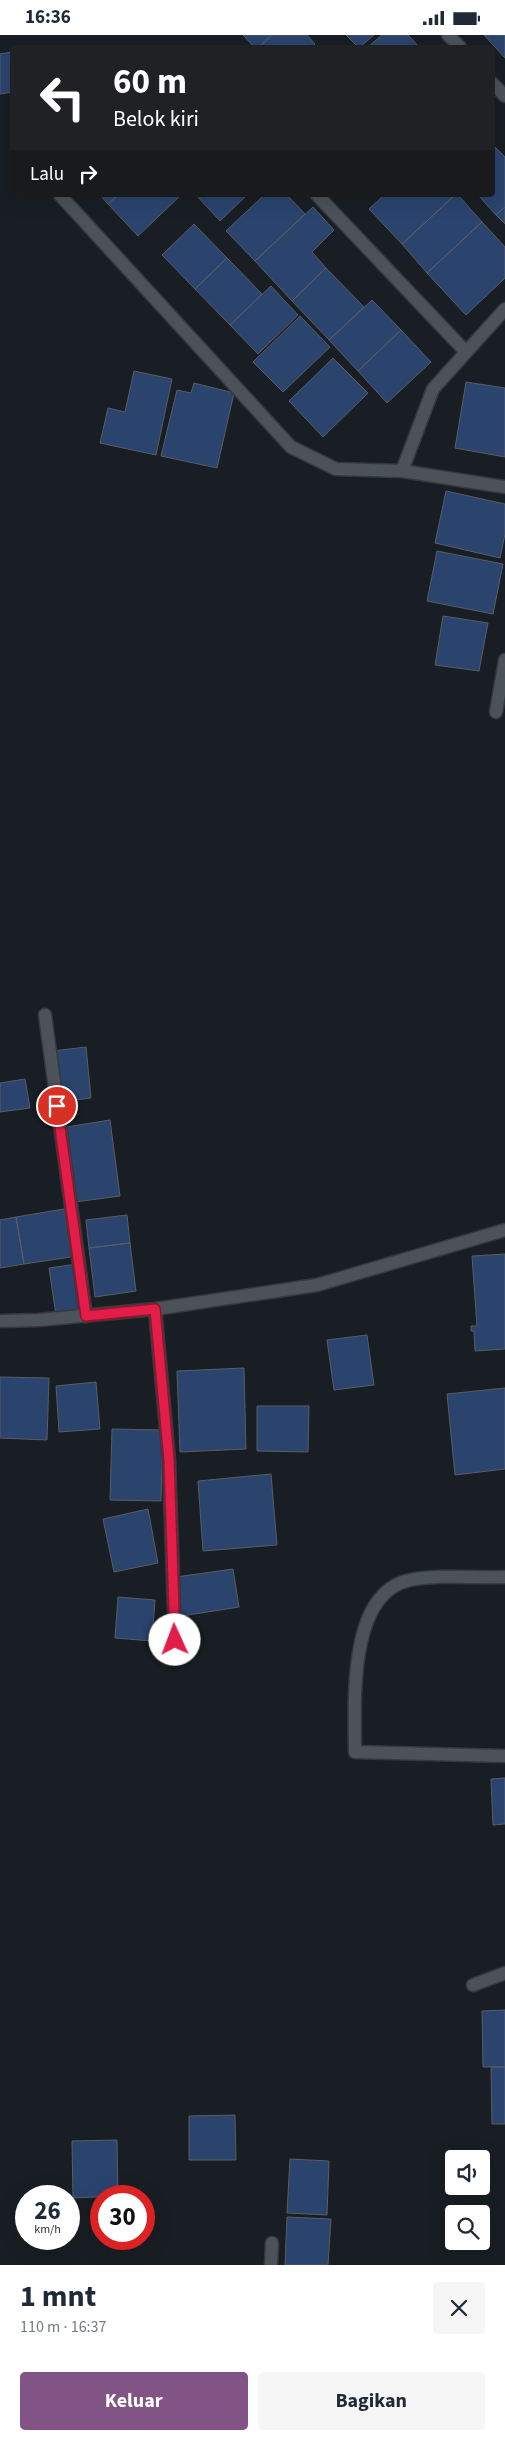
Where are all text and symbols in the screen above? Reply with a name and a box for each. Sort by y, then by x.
text: 16:36 [25,4,71,31]
text: 60 m [113,57,187,107]
icon: left [30,65,95,130]
text: Belok kiri [113,103,199,135]
icon: right [74,160,102,188]
text: Lalu [30,161,64,188]
pin [36,1085,78,1127]
icon: arrive [43,1092,71,1120]
position arrow [148,1613,200,1665]
map controls [445,2150,490,2250]
button: sound [445,2150,490,2195]
speed limit sign: 30 [90,2185,155,2250]
text: 26 [34,2193,61,2229]
button: search [445,2205,490,2250]
text: km/h [34,2221,61,2238]
text: 1 mnt [20,2275,96,2318]
button: close [433,2282,485,2334]
text: 110 m · 16:37 [20,2316,107,2338]
button: Keluar [20,2372,248,2430]
button: Bagikan [258,2372,485,2430]

